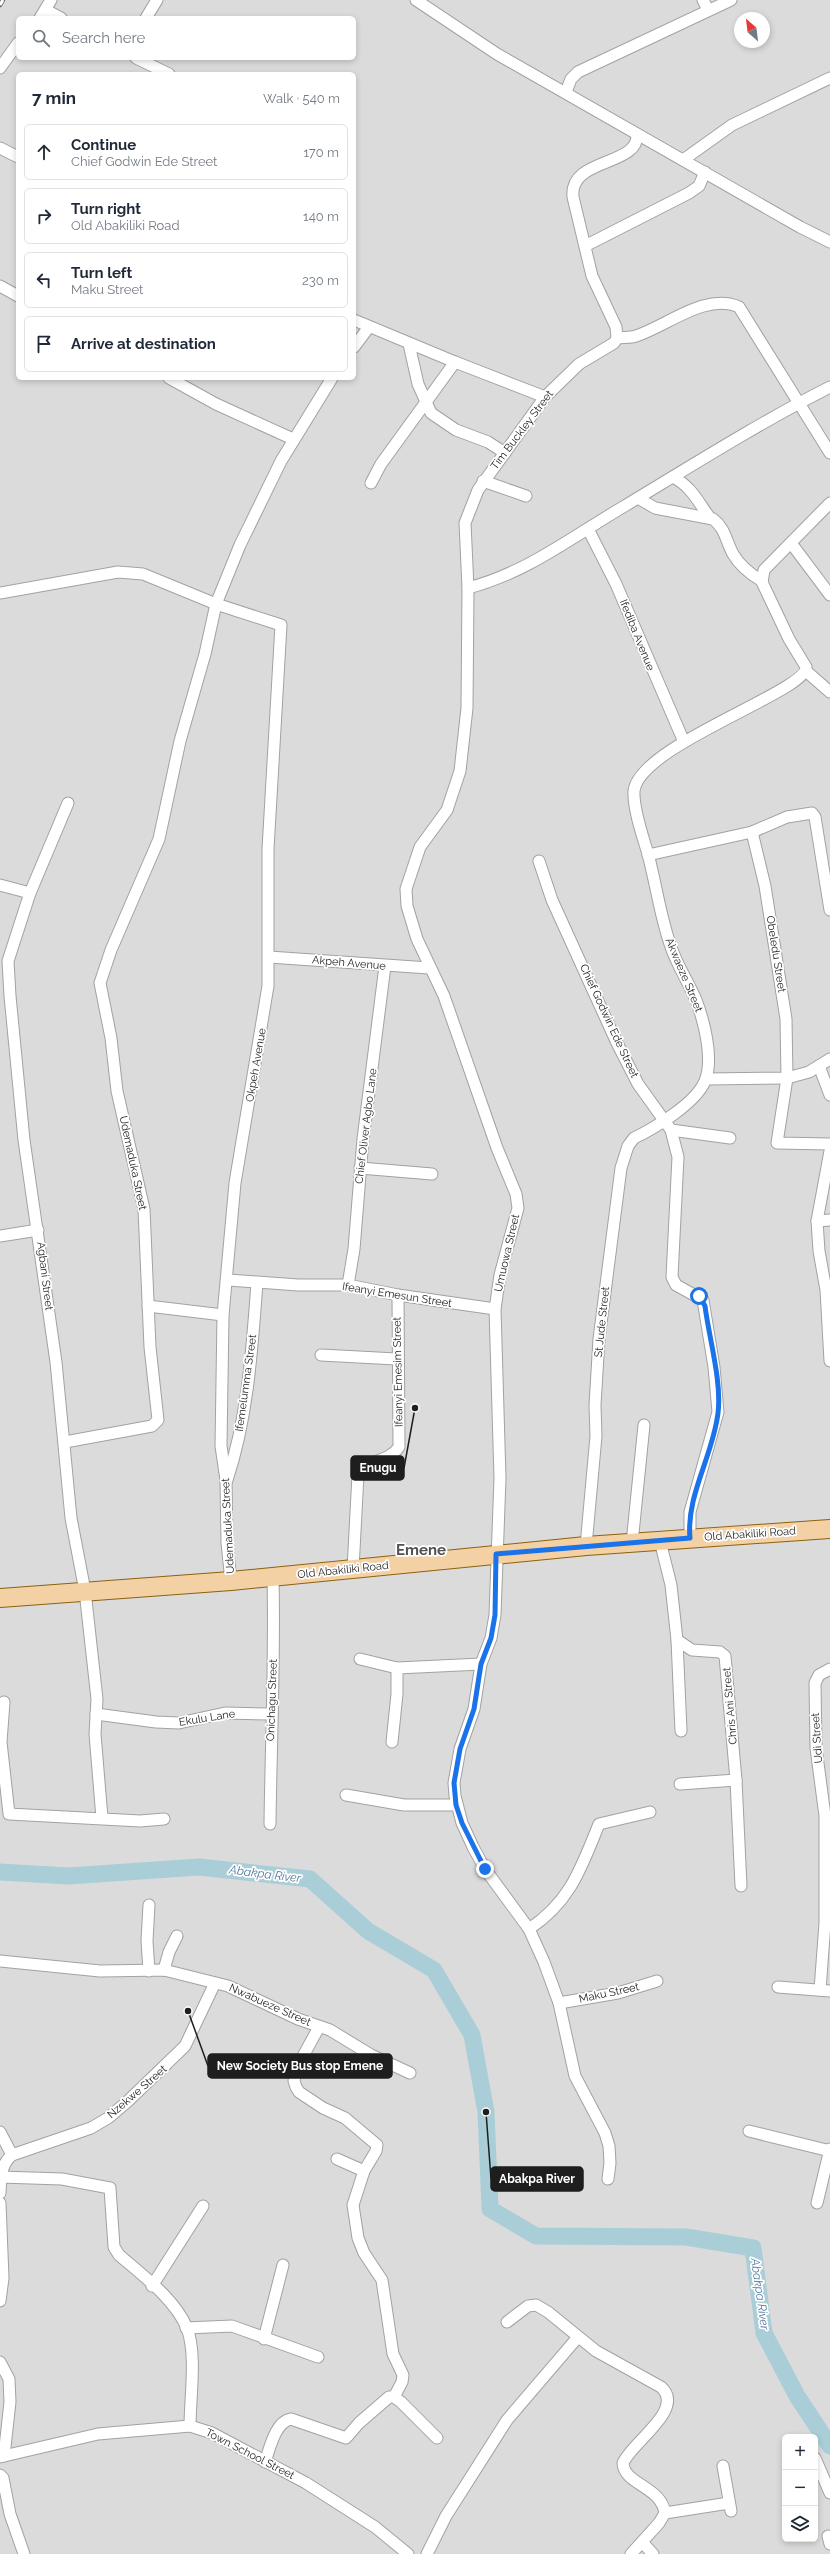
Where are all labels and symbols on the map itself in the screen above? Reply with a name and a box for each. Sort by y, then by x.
north arrow [734,12,770,48]
street label: Tim Buckley Street [488,388,556,472]
street label: Ifediba Avenue [617,597,657,673]
street label: Obeledu Street [764,915,789,994]
street label: Akwaeze Street [662,936,706,1014]
street label: Akpeh Avenue [312,953,387,973]
street label: Chief Godwin Ede Street [577,962,641,1080]
street label: Okpeh Avenue [243,1027,269,1103]
street label: Chief Oliver Agbo Lane [352,1067,380,1184]
street label: Udemaduka Street [117,1115,149,1212]
street label: Umuowa Street [492,1213,522,1293]
street label: Agbani Street [34,1241,56,1311]
street label: Ifeanyi Emesun Street [341,1280,453,1310]
street label: St Jude Street [592,1286,612,1358]
route start [690,1287,708,1305]
street label: Ifeanyi Emesim Street [391,1316,405,1427]
street label: Ifemelumma Street [233,1333,259,1433]
callout: Enugu [351,1456,404,1480]
text: Enugu [360,1461,396,1475]
street label: Udemaduka Street [219,1477,237,1574]
street label: Old Abakiliki Road [704,1524,796,1544]
district label: Emene [396,1541,446,1559]
street label: Old Abakiliki Road [297,1559,389,1581]
street label: Onichagu Street [264,1658,280,1741]
street label: Chris Ani Street [720,1666,740,1745]
street label: Ekulu Lane [178,1707,237,1729]
street label: Udi Street [809,1712,825,1764]
route end [476,1860,494,1878]
water label: Abakpa River [227,1863,303,1885]
street label: Maku Street [578,1980,641,2006]
street label: Nwabueze Street [227,1981,313,2029]
callout: New Society Bus stop Emene [208,2054,392,2078]
text: New Society Bus stop Emene [217,2059,383,2073]
street label: Nzekwe Street [105,2062,170,2121]
callout: Abakpa River [491,2167,583,2191]
text: Abakpa River [499,2172,575,2186]
water label: Abakpa River [748,2256,772,2332]
street label: Town School Street [203,2426,297,2482]

